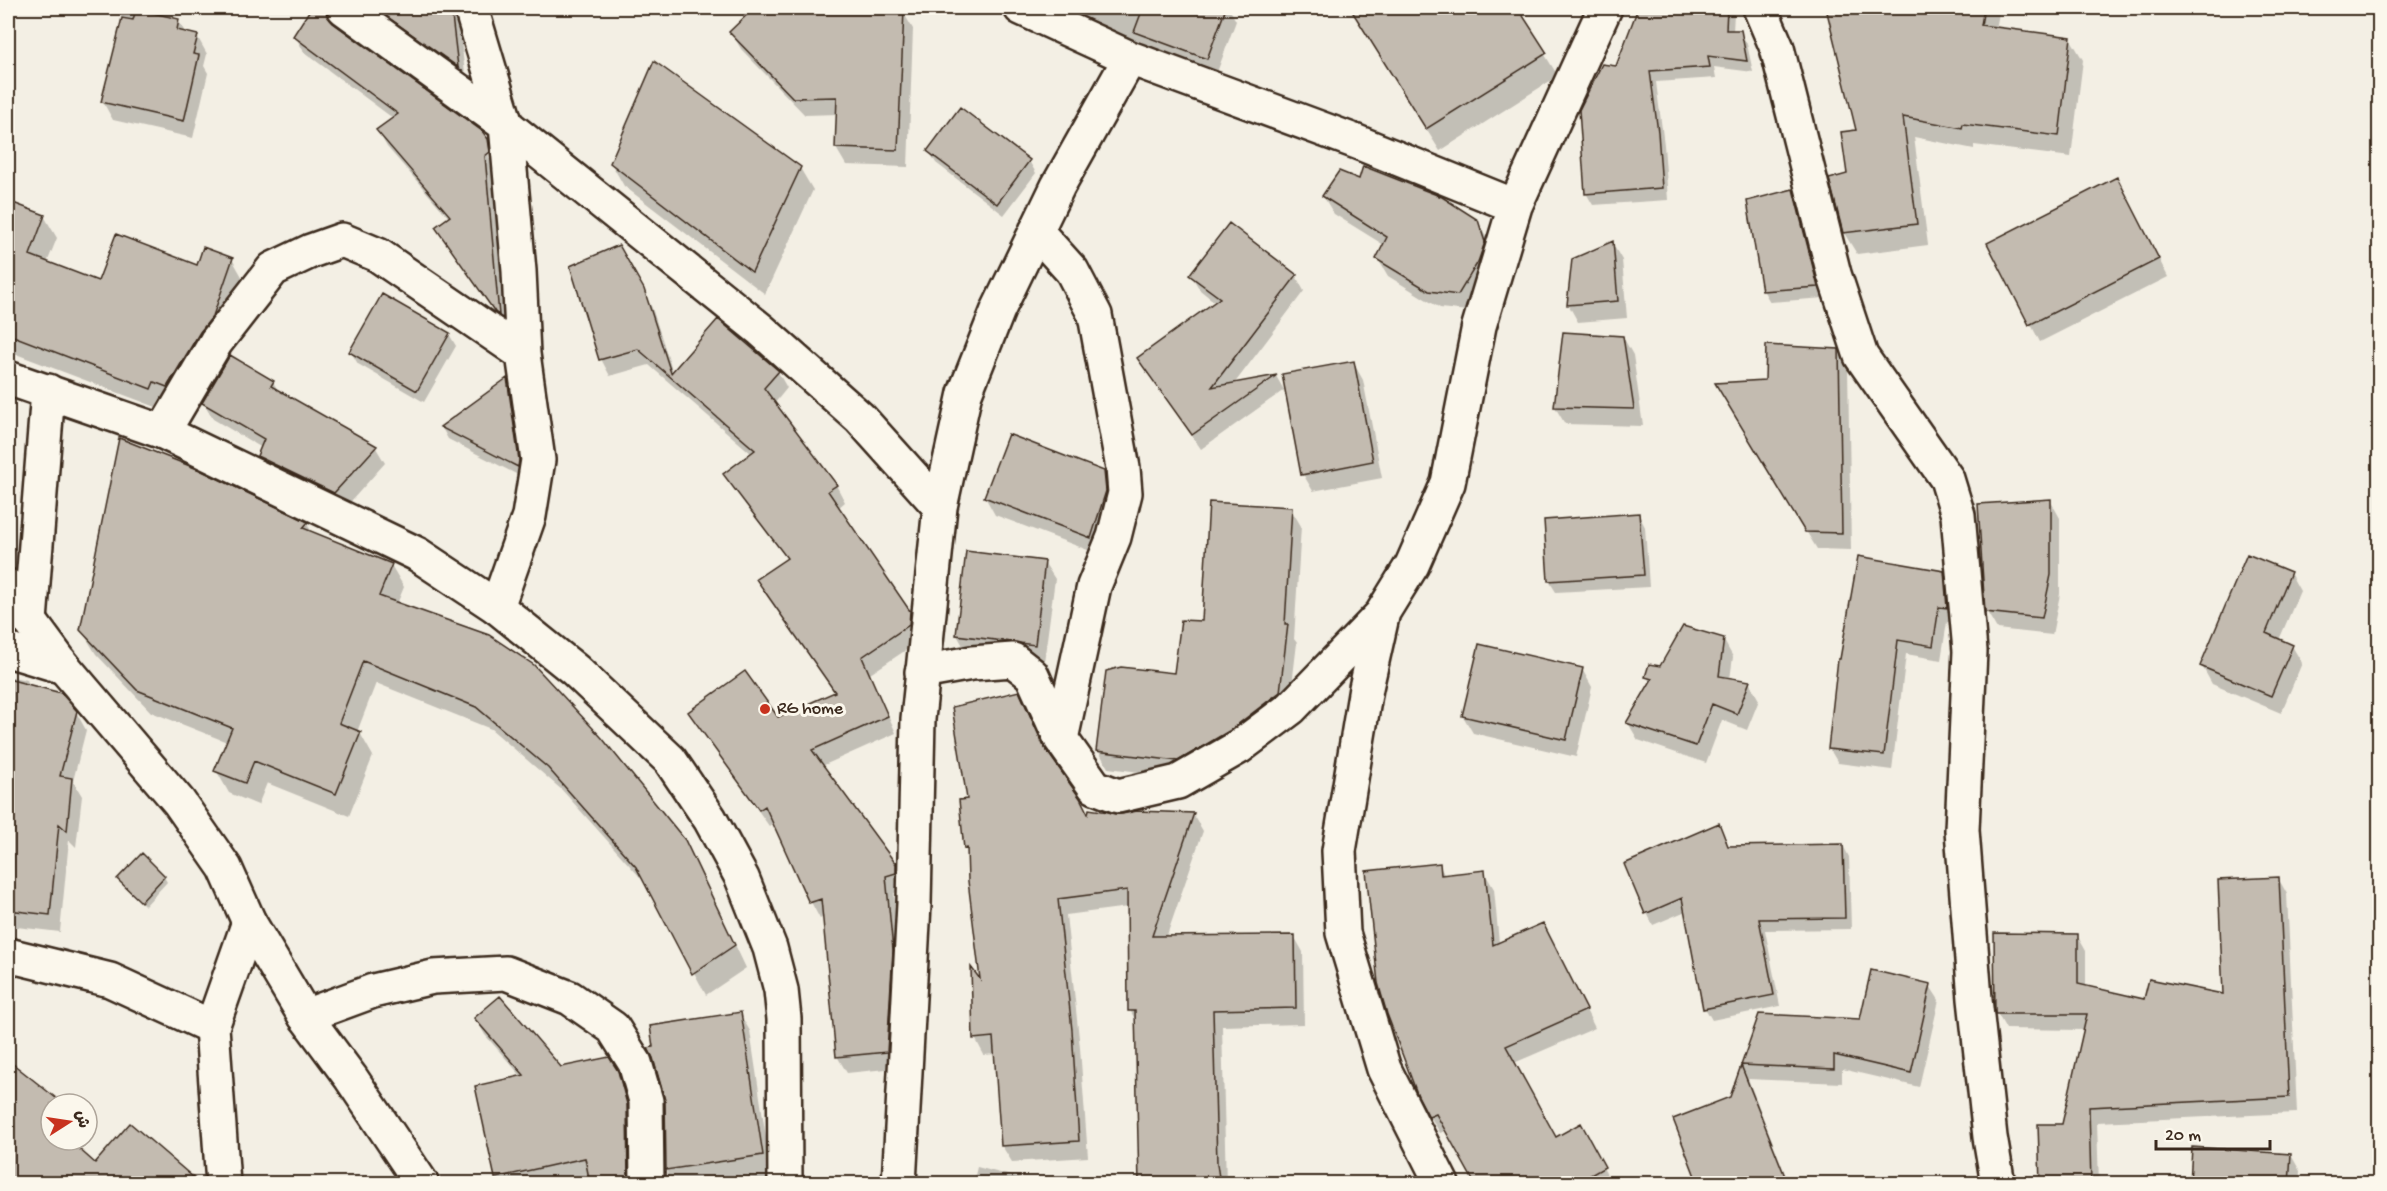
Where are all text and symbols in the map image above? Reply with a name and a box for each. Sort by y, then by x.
place label: RG home [777,699,844,720]
marker: RG home [758,702,772,716]
north arrow [39,1092,99,1152]
text: ش [69,1109,91,1130]
scale bar [2156,1113,2270,1151]
text: 20 m [2165,1126,2201,1147]

